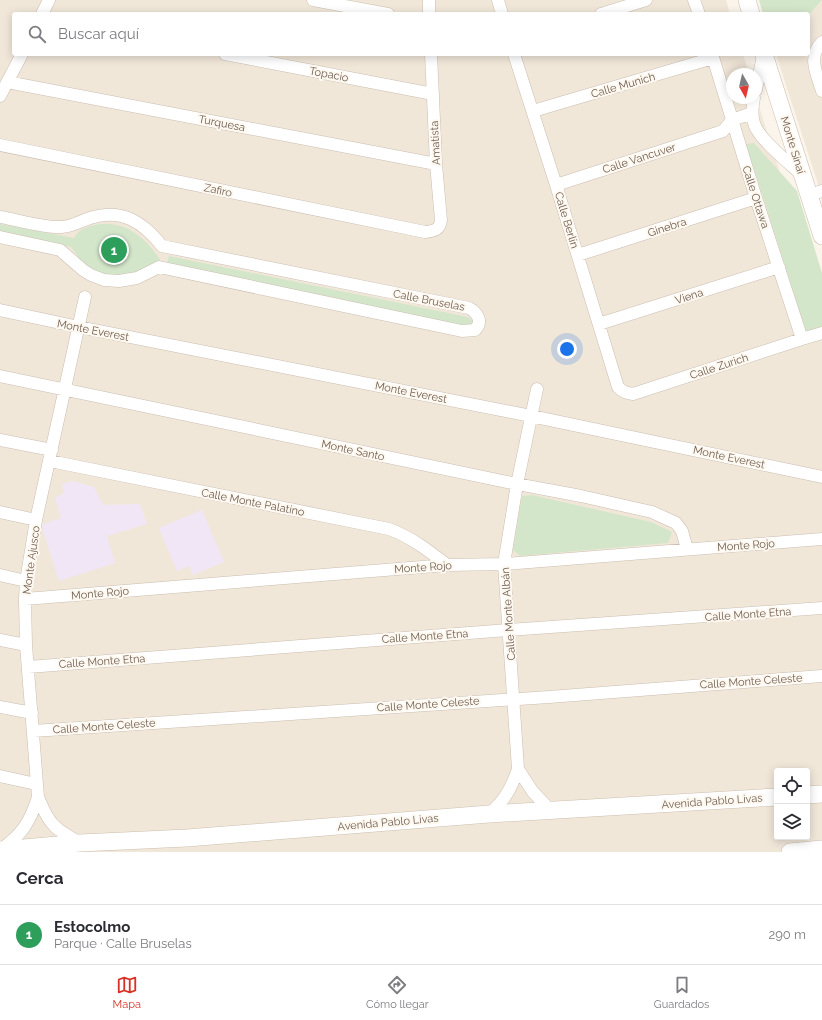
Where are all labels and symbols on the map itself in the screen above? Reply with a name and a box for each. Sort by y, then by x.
street label: Topacio [308,64,350,85]
north arrow [726,68,762,104]
street label: Calle Munich [590,70,657,101]
street label: Turquesa [198,113,246,134]
street label: Monte Sinaí [778,115,808,176]
street label: Amatista [428,120,443,166]
street label: Calle Vancuver [601,140,678,176]
street label: Calle Ottawa [739,164,772,230]
street label: Zafiro [203,181,234,200]
street label: Calle Berlín [552,190,581,250]
street label: Ginebra [646,215,688,240]
pin: 1 [101,235,127,265]
street label: Viena [673,286,705,307]
street label: Calle Bruselas [392,287,466,314]
street label: Monte Everest [56,317,130,344]
your location [557,339,577,359]
street label: Calle Zurich [688,351,750,382]
street label: Monte Everest [374,379,448,406]
street label: Monte Santo [320,437,386,464]
street label: Monte Everest [692,444,766,472]
street label: Calle Monte Palatino [200,486,306,519]
street label: Monte Ajusco [20,524,43,595]
street label: Monte Rojo [717,537,776,554]
street label: Monte Rojo [394,559,453,576]
street label: Calle Monte Albán [499,567,518,661]
street label: Monte Rojo [71,584,130,602]
street label: Calle Monte Etna [704,605,792,624]
street label: Calle Monte Etna [381,627,469,646]
street label: Calle Monte Etna [58,652,146,671]
street label: Calle Monte Celeste [699,671,803,692]
street label: Calle Monte Celeste [376,694,480,715]
street label: Calle Monte Celeste [52,716,156,737]
street label: Avenida Pablo Livas [661,791,763,812]
street label: Avenida Pablo Livas [337,812,439,833]

